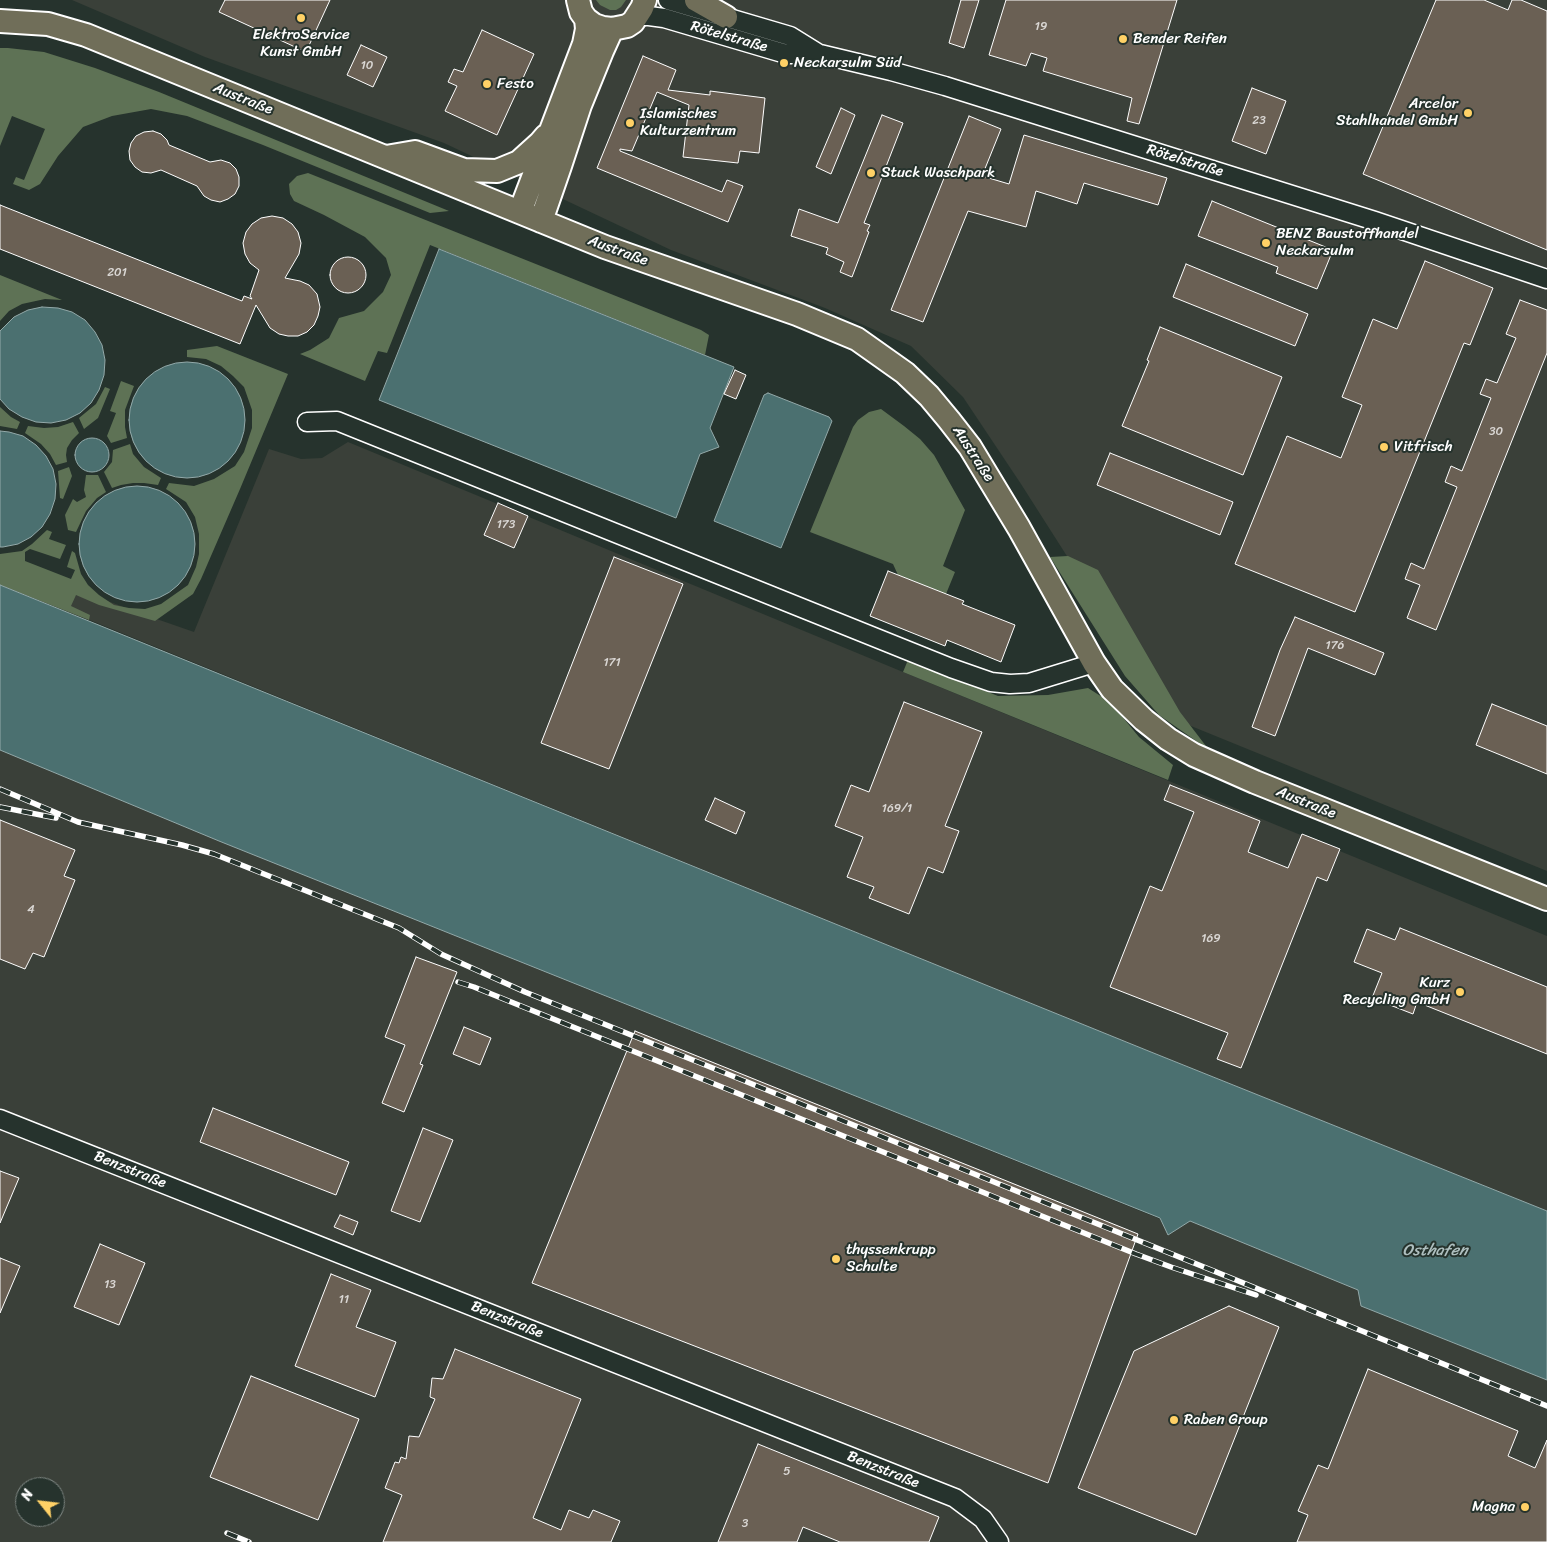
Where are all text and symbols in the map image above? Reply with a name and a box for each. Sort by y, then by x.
marker: ElektroService Kunst GmbH [295,12,307,24]
street label: Rötelstraße [688,17,770,57]
house number: 19 [1035,20,1047,34]
place label: ElektroService Kunst GmbH [252,26,350,61]
place label: Bender Reifen [1133,30,1227,48]
marker: Bender Reifen [1117,33,1129,45]
place label: Neckarsulm Süd [794,54,901,72]
marker: Neckarsulm Süd [778,57,790,69]
house number: 10 [361,59,373,73]
place label: Festo [497,75,534,93]
marker: Festo [481,78,493,90]
street label: Austraße [211,79,275,119]
place label: Arcelor Stahlhandel GmbH [1336,95,1458,130]
place label: Islamisches Kulturzentrum [640,105,736,140]
marker: Arcelor Stahlhandel GmbH [1462,107,1474,119]
house number: 23 [1252,114,1266,128]
marker: Islamisches Kulturzentrum [624,117,636,129]
street label: Rötelstraße [1144,141,1226,181]
place label: Stuck Waschpark [881,164,995,182]
marker: Stuck Waschpark [865,167,877,179]
place label: BENZ Baustoffhandel Neckarsulm [1276,225,1419,260]
street label: Austraße [586,232,650,270]
marker: BENZ Baustoffhandel Neckarsulm [1260,237,1272,249]
house number: 201 [107,266,127,280]
street label: Austraße [948,423,998,485]
house number: 30 [1489,425,1503,439]
place label: Vitfrisch [1394,438,1453,456]
marker: Vitfrisch [1378,441,1390,453]
house number: 173 [497,518,515,532]
house number: 176 [1326,639,1344,653]
house number: 171 [603,656,621,670]
street label: Austraße [1274,783,1338,823]
house number: 169/1 [882,802,912,816]
house number: 4 [27,903,35,917]
house number: 169 [1201,932,1221,946]
place label: Kurz Recycling GmbH [1343,974,1450,1009]
marker: Kurz Recycling GmbH [1454,986,1466,998]
street label: Benzstraße [91,1147,169,1193]
place label: thyssenkrupp Schulte [846,1241,936,1276]
water label: Osthafen [1402,1241,1468,1261]
marker: thyssenkrupp Schulte [830,1253,842,1265]
house number: 13 [104,1278,116,1292]
house number: 11 [339,1293,349,1307]
street label: Benzstraße [468,1297,546,1343]
place label: Raben Group [1184,1411,1268,1429]
marker: Raben Group [1168,1414,1180,1426]
street label: Benzstraße [844,1447,922,1493]
house number: 5 [783,1465,791,1479]
north arrow [15,1477,65,1527]
text: N [14,1485,41,1505]
place label: Magna [1472,1498,1515,1516]
marker: Magna [1519,1501,1531,1513]
house number: 3 [742,1517,748,1531]

